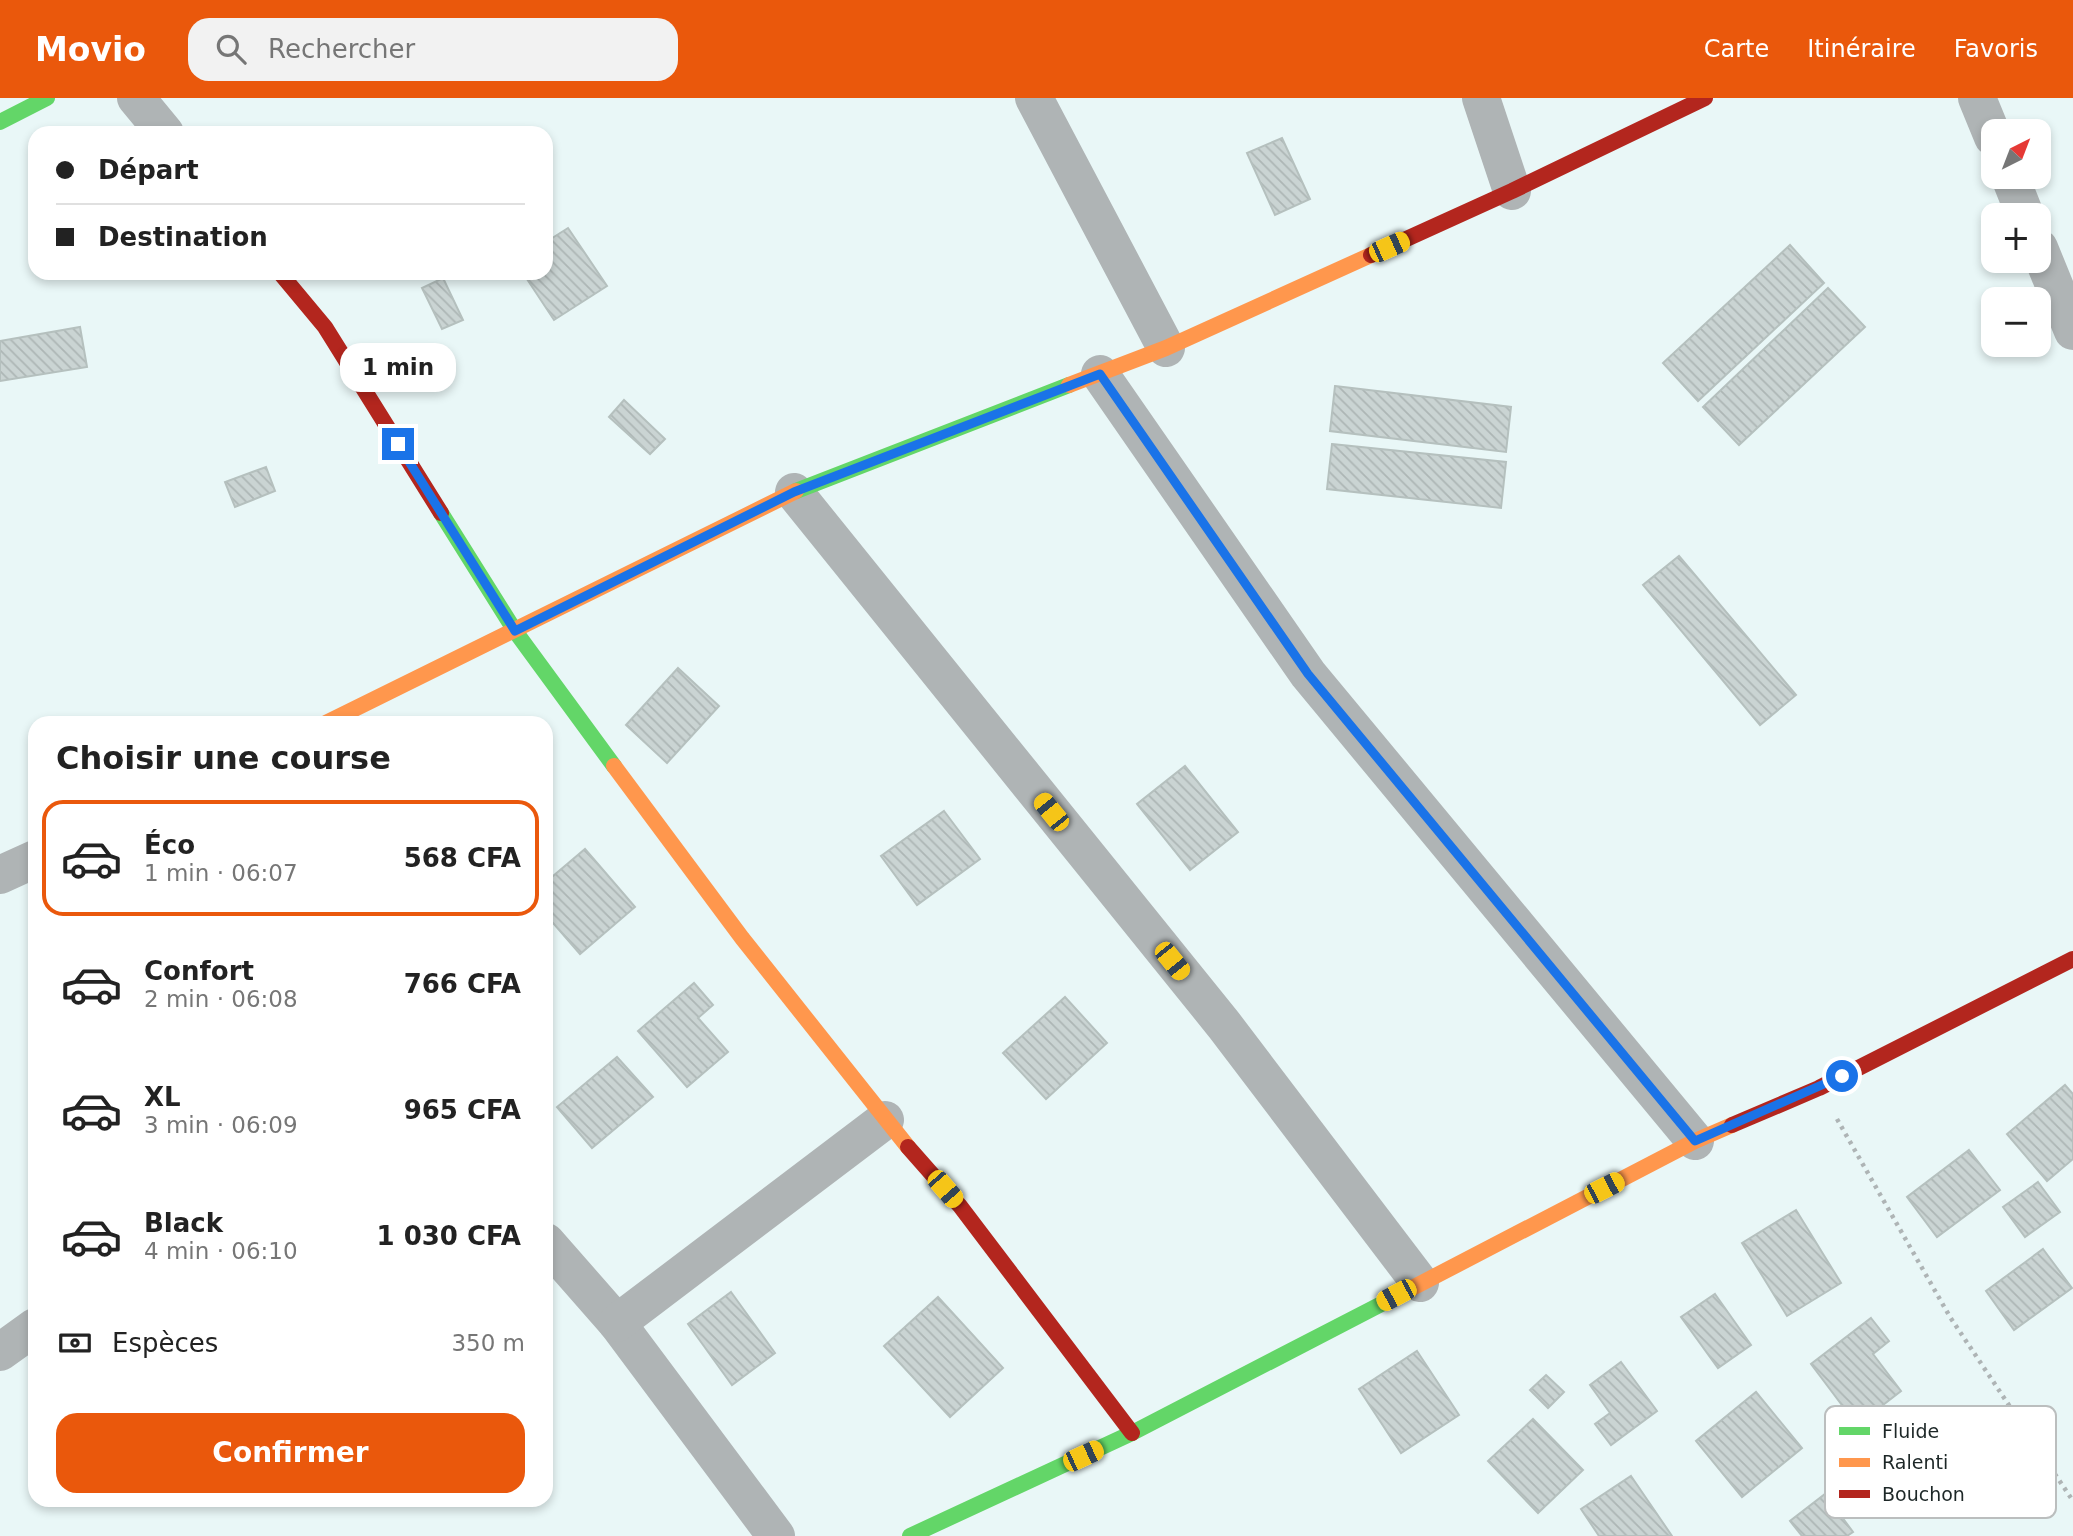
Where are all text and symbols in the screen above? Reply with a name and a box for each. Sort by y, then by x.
search box [188,18,678,81]
text: Movio [35,30,146,69]
icon: search [212,30,250,68]
text: Rechercher [268,34,415,64]
text: Carte [1704,35,1769,63]
text: Itinéraire [1807,35,1916,63]
text: Favoris [1954,35,2038,63]
north arrow [1981,119,2051,189]
map controls [1981,119,2051,357]
text: Départ [98,155,199,185]
button: + [1981,203,2051,273]
text: Destination [98,222,268,252]
car [1366,229,1413,265]
button: − [1981,287,2051,357]
callout: 1 min [340,342,456,392]
text: 1 min [362,354,434,380]
route end [382,428,414,460]
text: Choisir une course [56,739,391,777]
car [1030,789,1073,835]
icon: car [60,827,123,890]
text: Éco [144,830,195,860]
text: 568 CFA [404,843,521,873]
text: 1 min · 06:07 [144,860,298,886]
car [1151,938,1194,984]
icon: car [60,953,123,1016]
text: Confort [144,956,254,986]
text: 766 CFA [404,969,521,999]
text: 2 min · 06:08 [144,986,298,1012]
route start [1826,1060,1858,1092]
icon: car [60,1079,123,1142]
text: XL [144,1082,181,1112]
text: 965 CFA [404,1095,521,1125]
text: 3 min · 06:09 [144,1112,298,1138]
car [924,1166,967,1212]
car [1581,1169,1628,1207]
icon: car [60,1205,123,1268]
text: Black [144,1208,223,1238]
text: 1 030 CFA [377,1221,521,1251]
text: 4 min · 06:10 [144,1238,298,1264]
car [1373,1276,1420,1314]
icon: cash [56,1324,94,1362]
text: Espèces [112,1328,218,1358]
text: 350 m [451,1330,525,1356]
legend [1825,1406,2056,1518]
button: Confirmer [56,1413,525,1493]
text: Fluide [1882,1420,1939,1442]
car [1060,1438,1107,1474]
text: Ralenti [1882,1451,1948,1473]
text: Bouchon [1882,1483,1965,1505]

